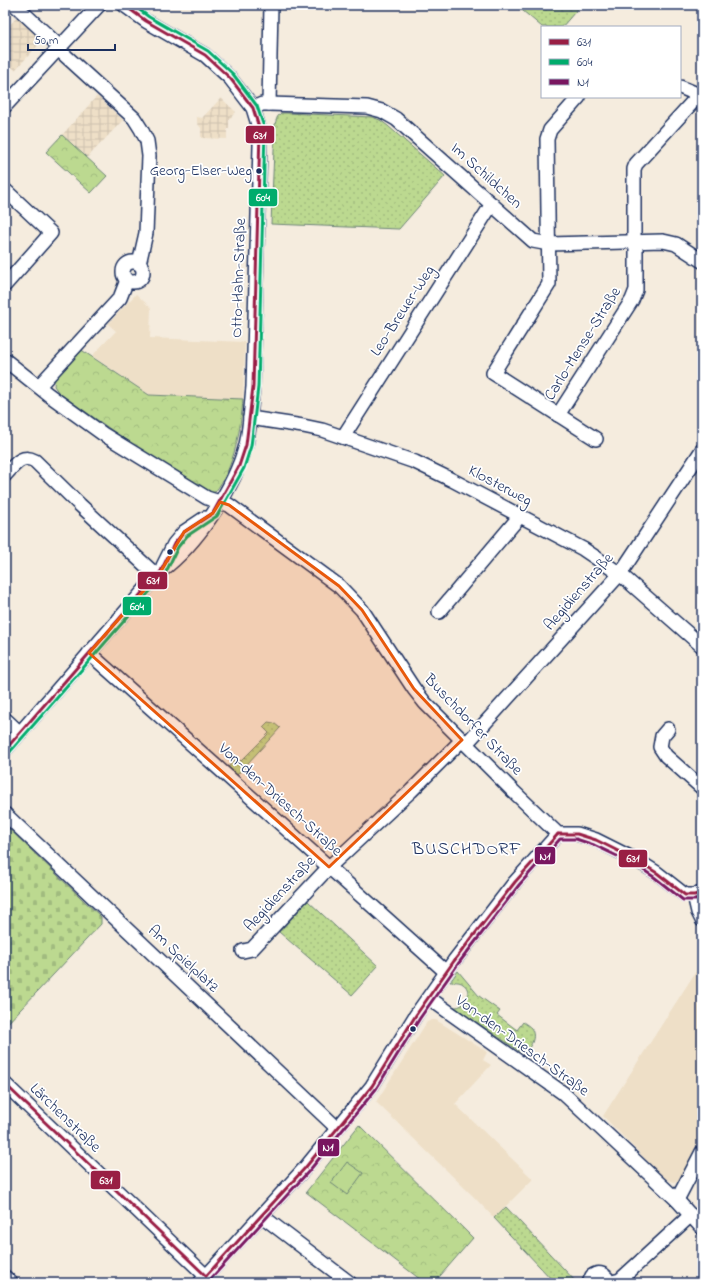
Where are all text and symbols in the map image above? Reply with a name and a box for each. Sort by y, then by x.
scale bar [28,26,115,52]
legend [541,26,681,98]
text: 50 m [34,32,58,50]
text: 631 [577,34,591,52]
text: 604 [577,54,592,72]
text: N1 [577,74,589,92]
line badge: 631 [245,125,275,144]
text: 631 [253,128,267,144]
street label: Im Schildchen [445,137,527,215]
place label: Georg-Elser-Weg [150,160,252,183]
marker: Georg-Elser-Weg [254,166,264,176]
line badge: 604 [248,188,278,207]
text: 604 [255,190,271,206]
street label: Otto-Hahn-Straße [225,217,253,338]
street label: Leo-Breuer-Weg [365,261,441,361]
street label: Carlo-Mense-Straße [538,282,628,406]
street label: Klosterweg [464,459,536,513]
unlabelled marker [165,547,175,557]
street label: Aegidienstraße [538,547,620,636]
line badge: 631 [137,571,168,590]
text: 631 [146,573,160,589]
line badge: 604 [122,596,152,616]
text: 604 [129,599,145,615]
street label: Buschdorfer Straße [417,668,529,782]
street label: Von-den-Driesch-Straße [212,737,348,863]
district label: BUSCHDORF [411,837,522,863]
line badge: N1 [534,846,556,865]
text: N1 [540,849,551,865]
line badge: 631 [618,849,648,868]
street label: Aegidienstraße [238,850,322,938]
text: 631 [626,851,640,867]
street label: Am Spielplatz [142,920,224,999]
street label: Von-den-Driesch-Straße [449,989,595,1103]
unlabelled marker [408,1024,418,1034]
street label: Lärchenstraße [24,1078,107,1159]
line badge: N1 [317,1138,340,1157]
text: N1 [323,1140,334,1156]
line badge: 631 [90,1170,121,1190]
text: 631 [99,1173,113,1189]

